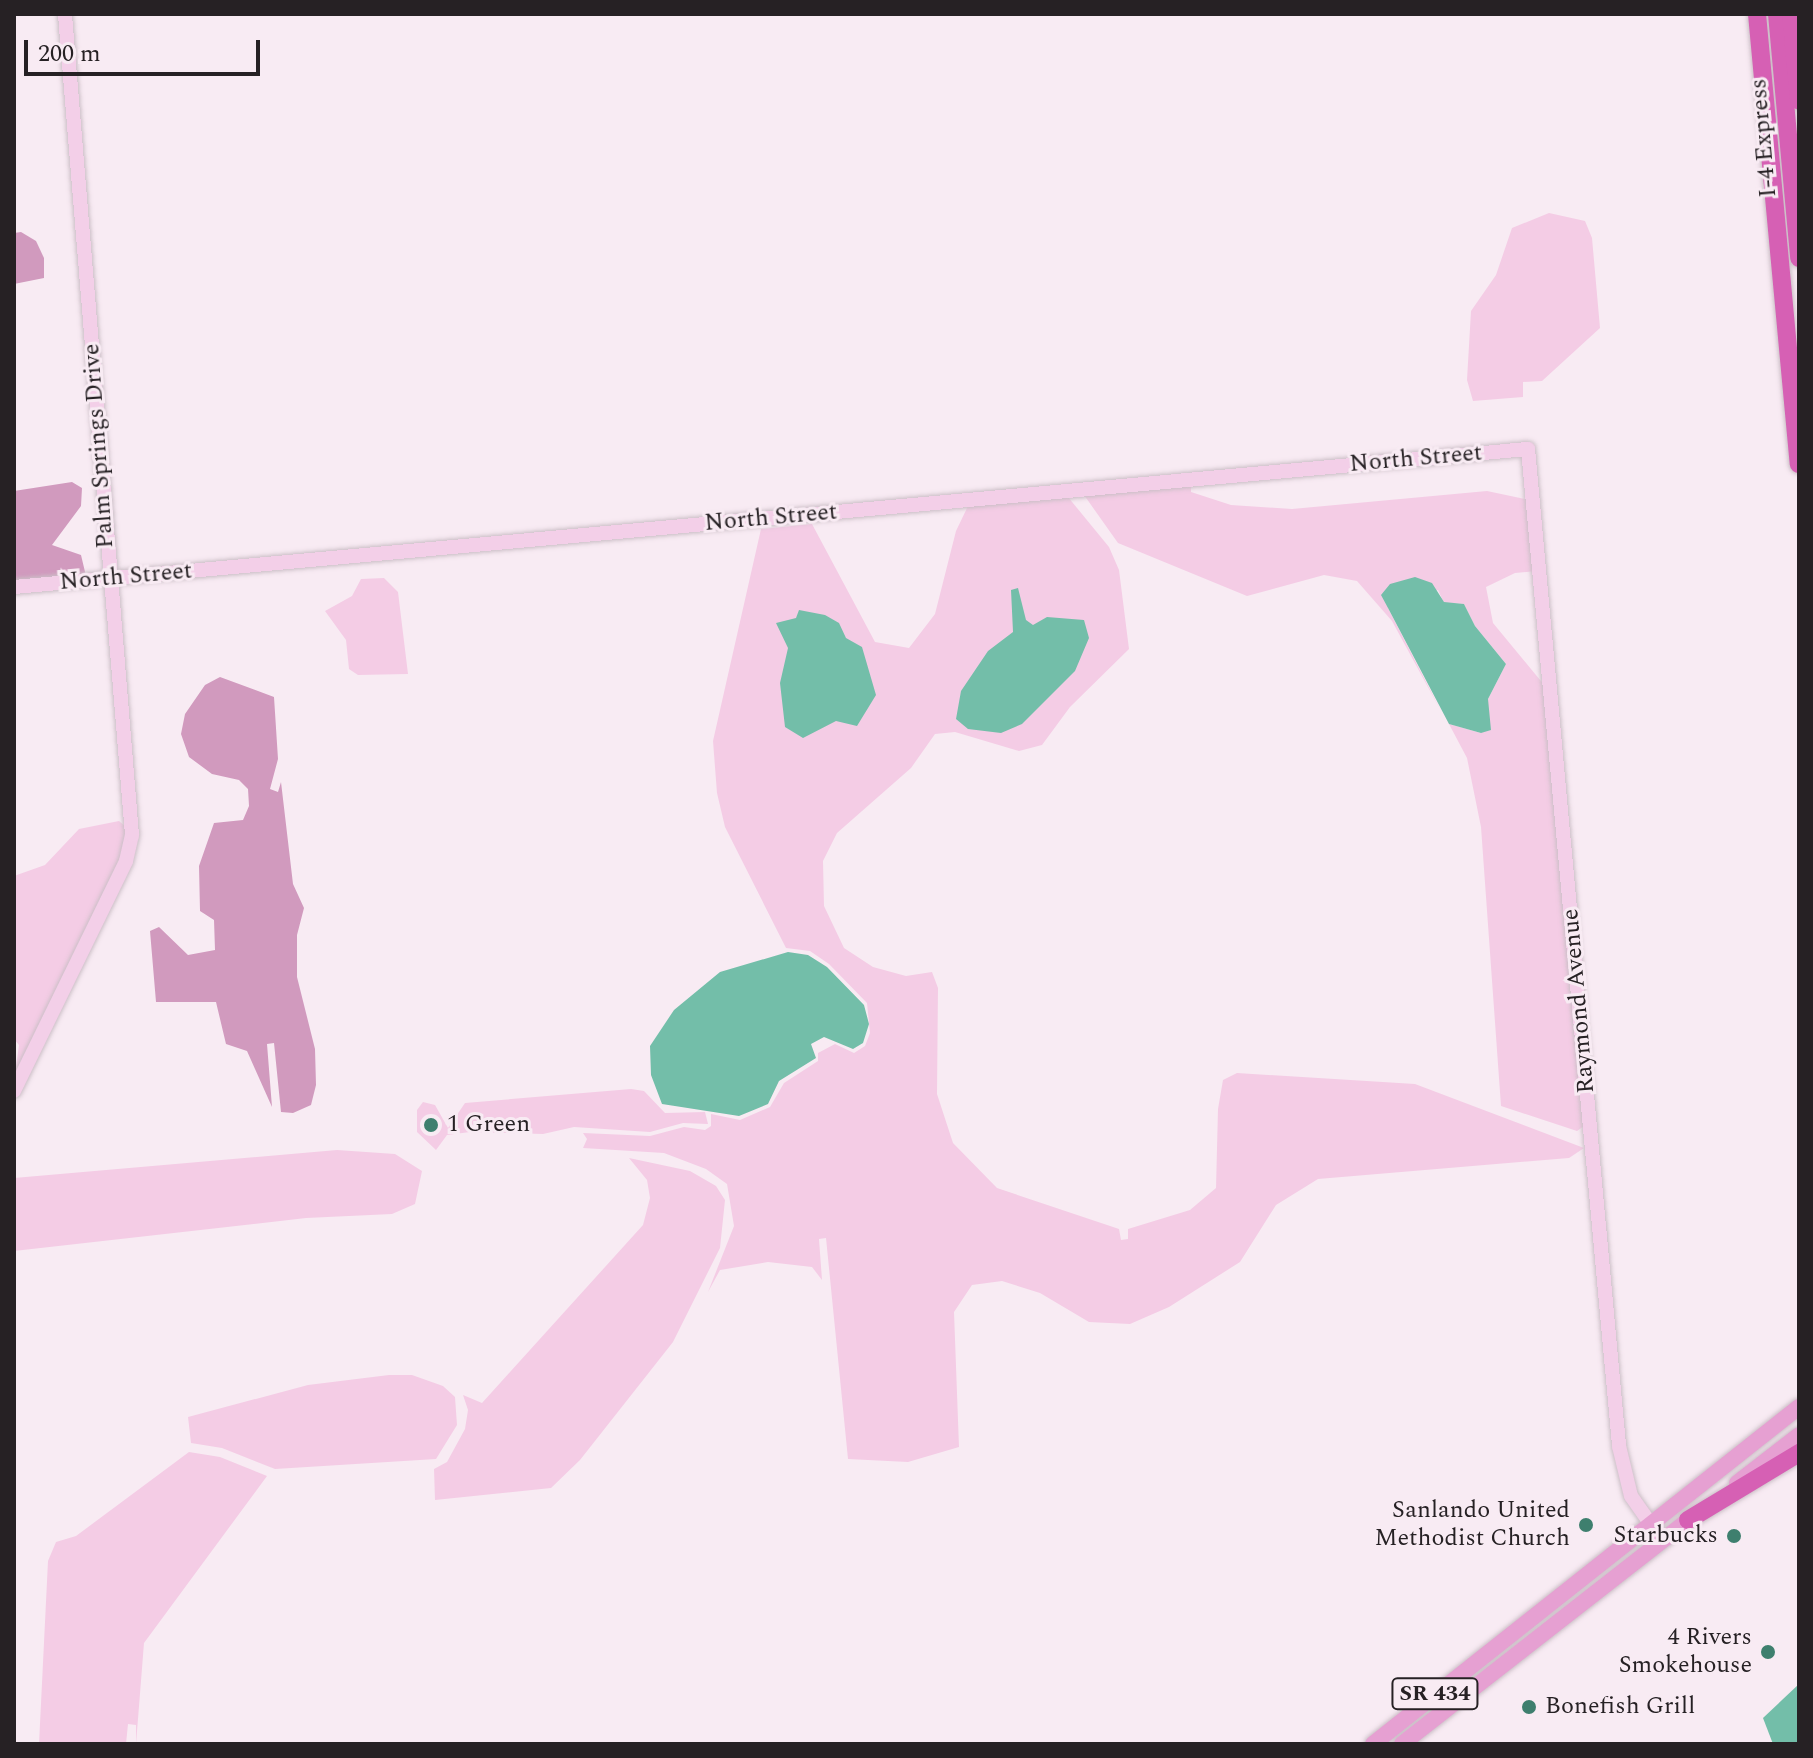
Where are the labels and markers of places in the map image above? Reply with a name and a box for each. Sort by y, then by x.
place label: 1 Green [447,1111,530,1139]
marker: 1 Green [422,1116,440,1134]
place label: Sanlando United Methodist Church [1374,1497,1570,1553]
marker: Sanlando United Methodist Church [1577,1516,1595,1534]
place label: Starbucks [1614,1522,1718,1550]
marker: Starbucks [1725,1527,1743,1545]
place label: 4 Rivers Smokehouse [1619,1624,1752,1680]
marker: 4 Rivers Smokehouse [1759,1643,1777,1661]
place label: Bonefish Grill [1545,1693,1695,1721]
marker: Bonefish Grill [1520,1698,1538,1716]

